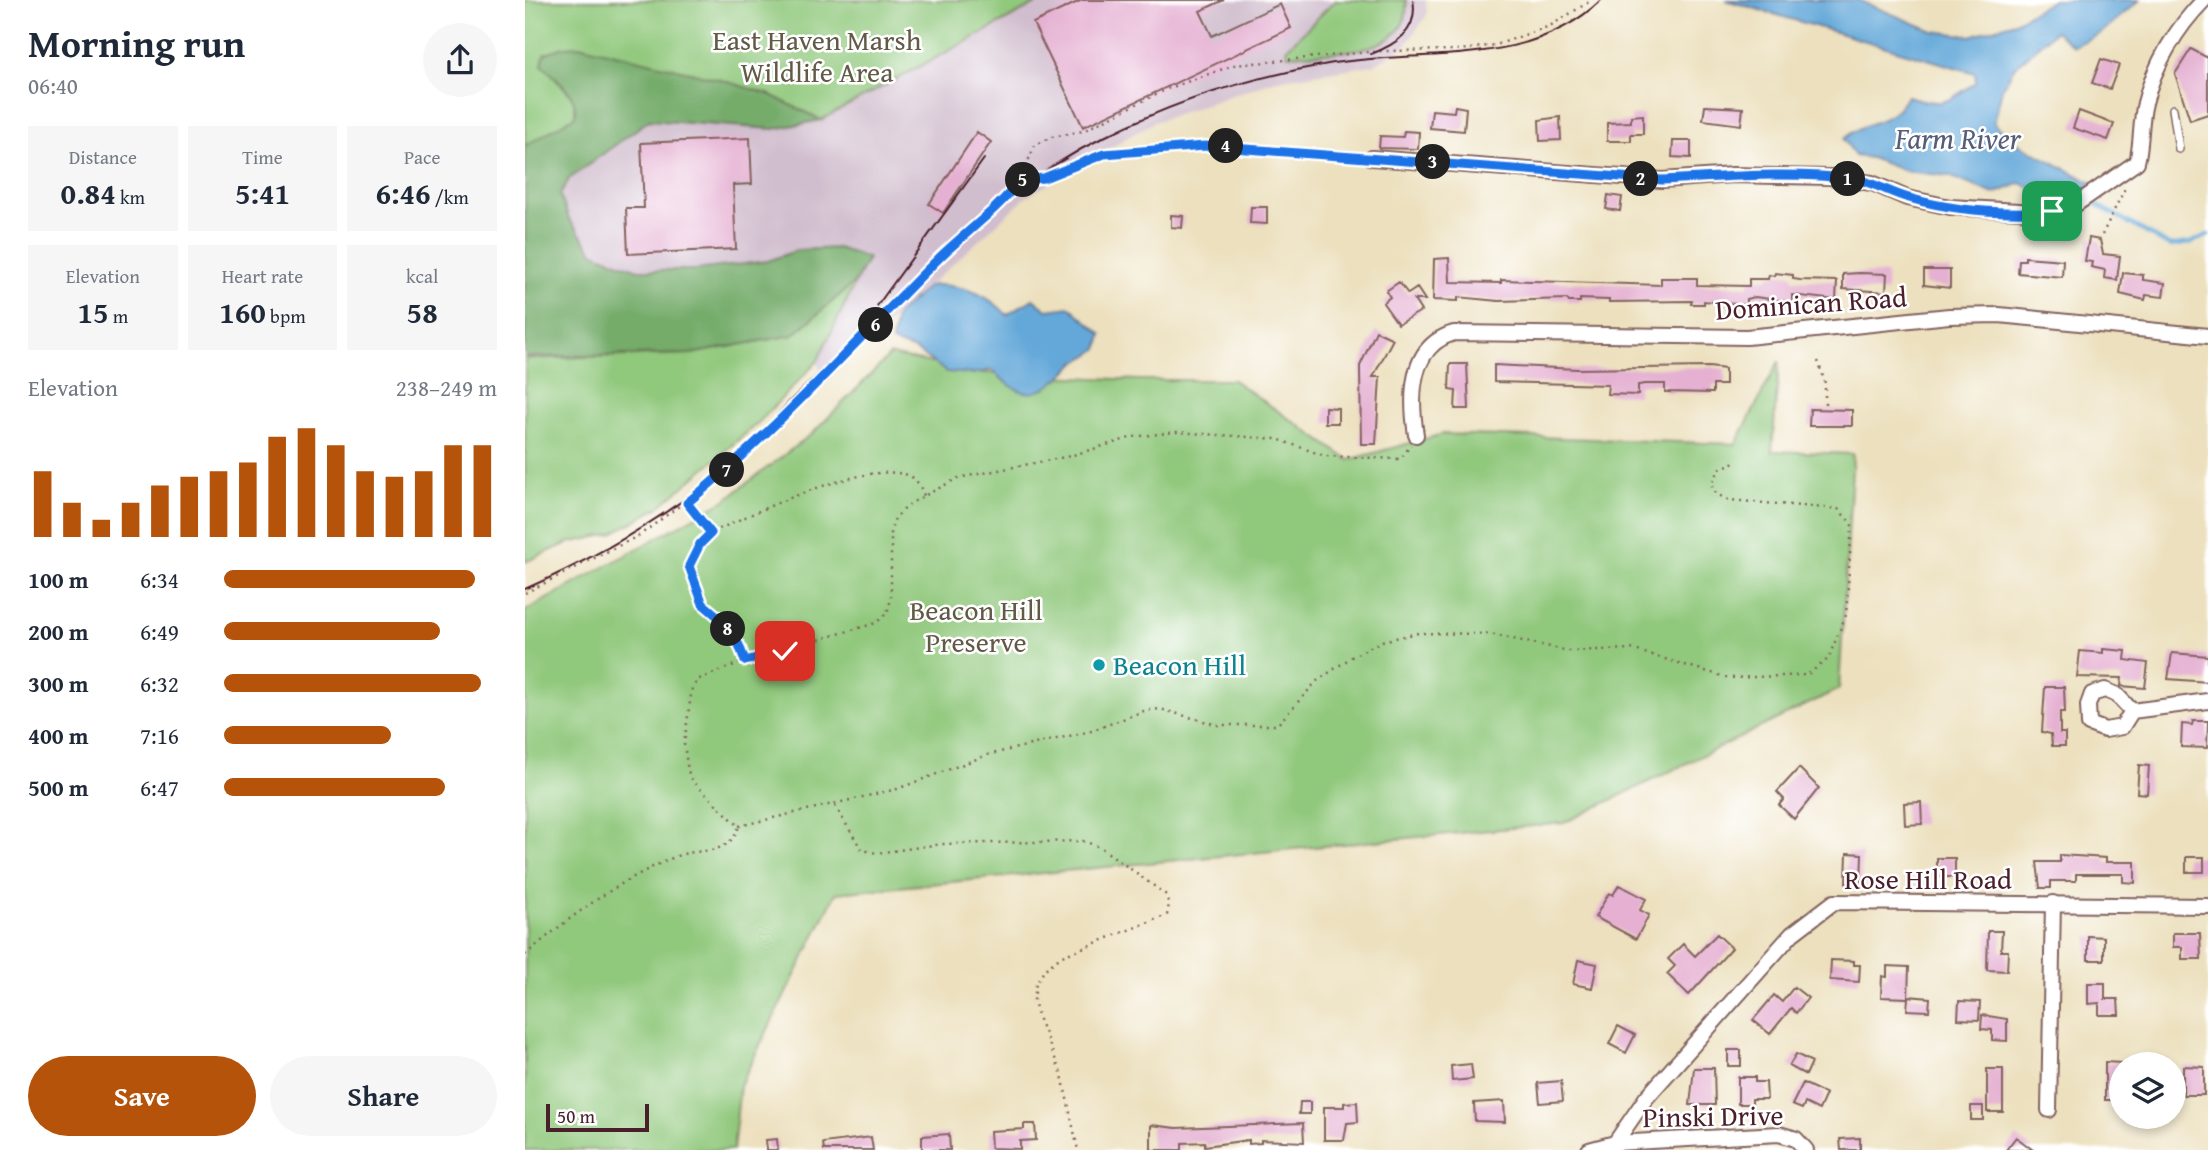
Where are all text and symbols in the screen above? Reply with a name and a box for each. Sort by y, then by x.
text: Morning run [28,15,245,71]
park label: East Haven Marsh Wildlife Area [713,19,922,92]
button: share [423,23,497,97]
text: 06:40 [28,69,78,102]
water label: Farm River [1894,116,2022,160]
pin: 4 [1209,128,1243,164]
text: 4 [1221,131,1230,159]
text: Distance [69,143,137,171]
text: Time [242,143,283,171]
text: Pace [404,143,440,171]
pin: 3 [1415,144,1451,180]
text: 3 [1428,147,1437,175]
pin: 5 [1005,162,1041,198]
pin: 2 [1623,162,1659,196]
pin: 1 [1831,162,1865,196]
text: 2 [1636,164,1645,192]
text: 1 [1843,164,1852,192]
text: 5 [1018,165,1027,193]
text: 0.84 [61,171,116,215]
text: 5:41 [235,171,290,215]
text: 6:46 [375,171,431,215]
pin [2022,181,2082,241]
text: km [116,183,145,211]
text: /km [431,183,469,211]
icon: arrive [2033,192,2071,230]
text: Elevation [66,262,140,290]
text: Heart rate [222,262,303,290]
text: kcal [406,262,438,290]
street label: Dominican Road [1714,275,1908,330]
text: 15 [77,290,109,334]
text: 160 [219,290,266,334]
text: 58 [407,290,438,334]
text: m [109,302,128,330]
text: bpm [266,302,306,330]
pin: 6 [859,308,893,342]
text: 6 [871,310,880,338]
text: Elevation [28,371,118,404]
text: 238–249 m [396,371,497,404]
pin: 7 [709,452,745,488]
text: 7 [722,455,731,483]
text: 100 m [28,563,89,596]
text: 6:34 [140,563,179,596]
park label: Beacon Hill Preserve [910,589,1043,662]
pin: 8 [711,612,745,646]
text: 8 [723,614,732,642]
text: 200 m [28,615,89,648]
text: 6:49 [140,615,179,648]
pin [755,621,815,681]
icon: check [766,632,804,670]
place label: Beacon Hill [1113,644,1246,685]
marker: Beacon Hill [1091,657,1107,673]
text: 300 m [28,667,89,700]
text: 6:32 [140,667,179,700]
text: 400 m [28,719,89,752]
text: 7:16 [140,719,179,752]
text: 500 m [28,771,89,804]
text: 6:47 [140,771,179,804]
street label: Rose Hill Road [1844,858,2012,899]
map controls [2109,1052,2186,1129]
button: layers [2109,1052,2186,1129]
button: Save [28,1056,256,1136]
button: Share [270,1056,497,1136]
street label: Pinski Drive [1642,1094,1784,1137]
scale bar [546,1101,649,1133]
text: 50 m [557,1102,595,1130]

